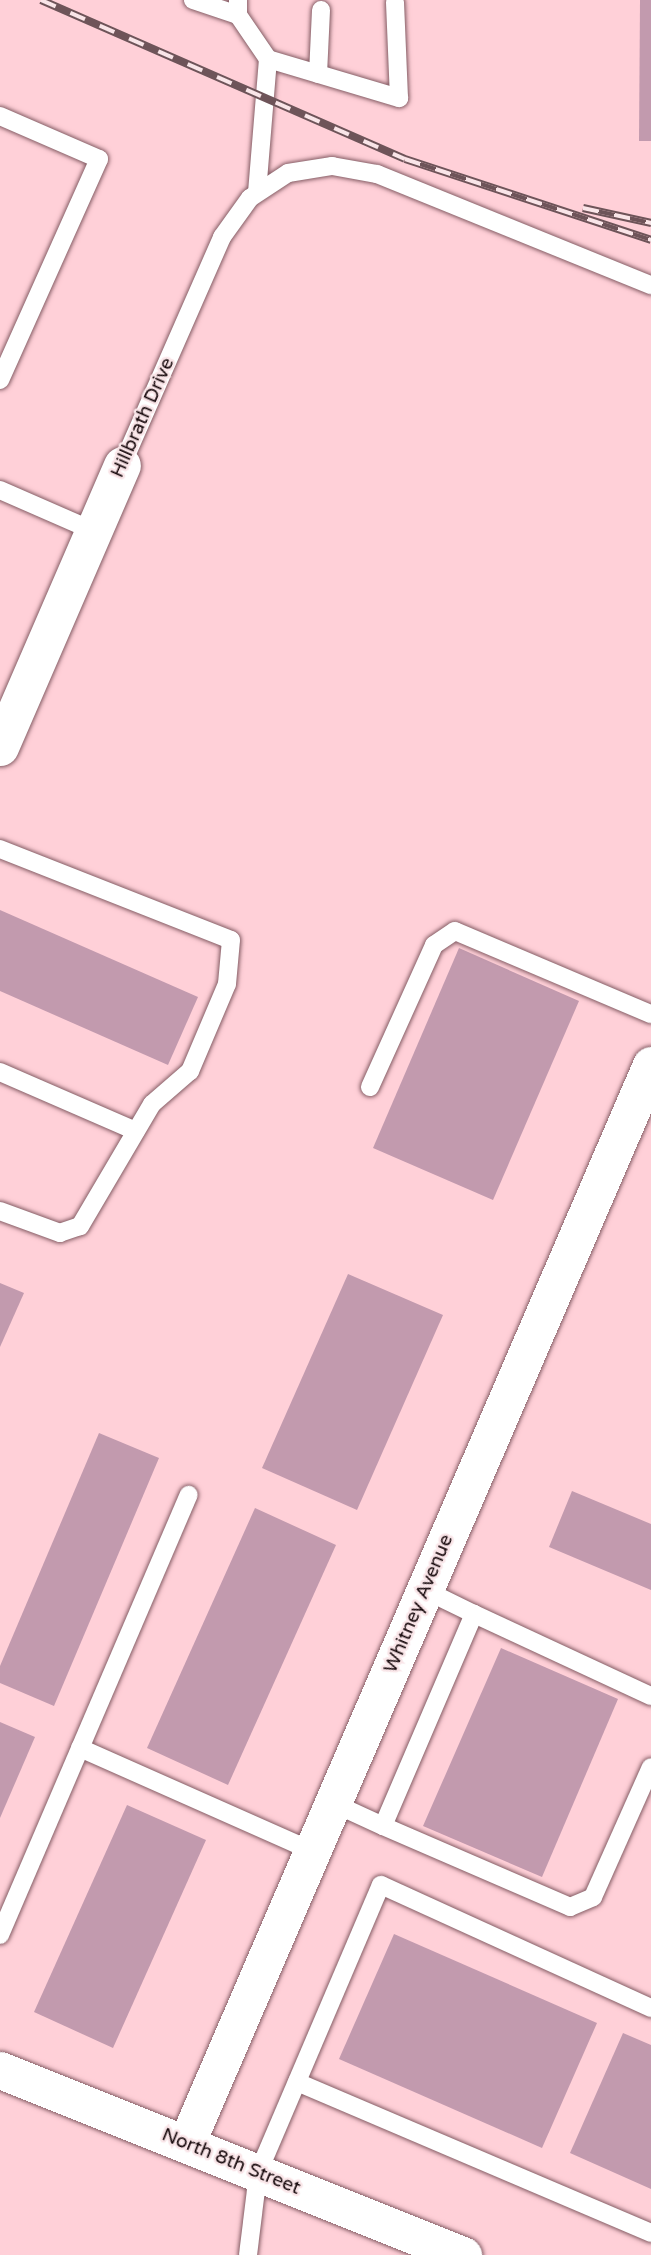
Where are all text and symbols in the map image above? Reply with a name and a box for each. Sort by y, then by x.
street label: Hillbrath Drive [106,355,180,481]
street label: Whitney Avenue [380,1531,458,1677]
street label: North 8th Street [158,2124,304,2200]

